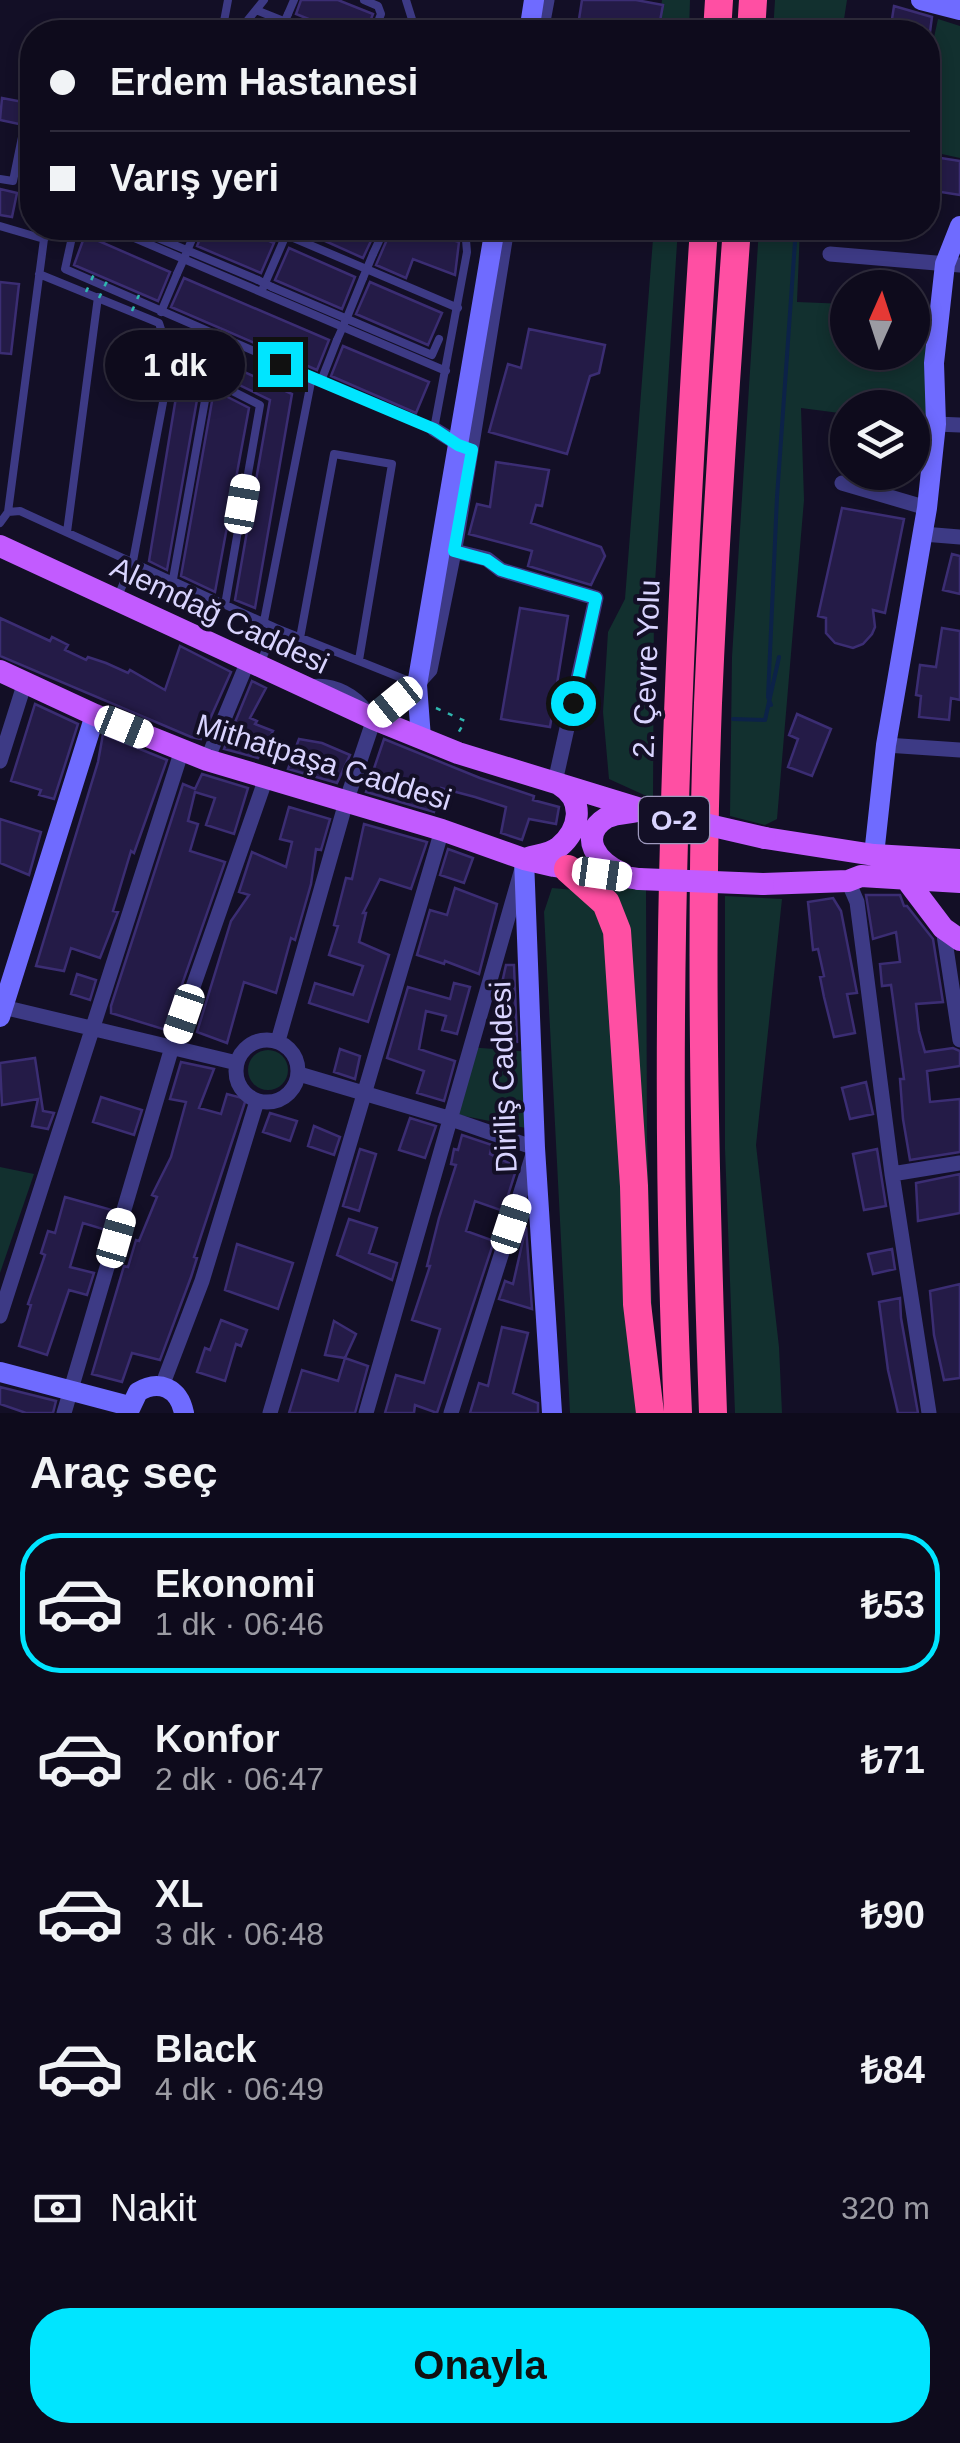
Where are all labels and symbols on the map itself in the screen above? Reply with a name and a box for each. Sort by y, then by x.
north arrow [830,270,930,370]
callout: 1 dk [105,329,245,399]
route end [258,342,303,387]
car [222,472,262,536]
street label: Alemdağ Caddesi [106,550,334,680]
street label: 2. Çevre Yolu [626,579,666,759]
car [362,671,428,733]
route start [551,681,596,726]
car [91,702,157,752]
street label: Mithatpaşa Caddesi [192,707,456,817]
road number: O-2 [639,797,709,843]
car [570,855,634,893]
car [160,981,208,1047]
street label: Diriliş Caddesi [483,981,523,1173]
car [487,1191,535,1257]
car [93,1205,139,1271]

